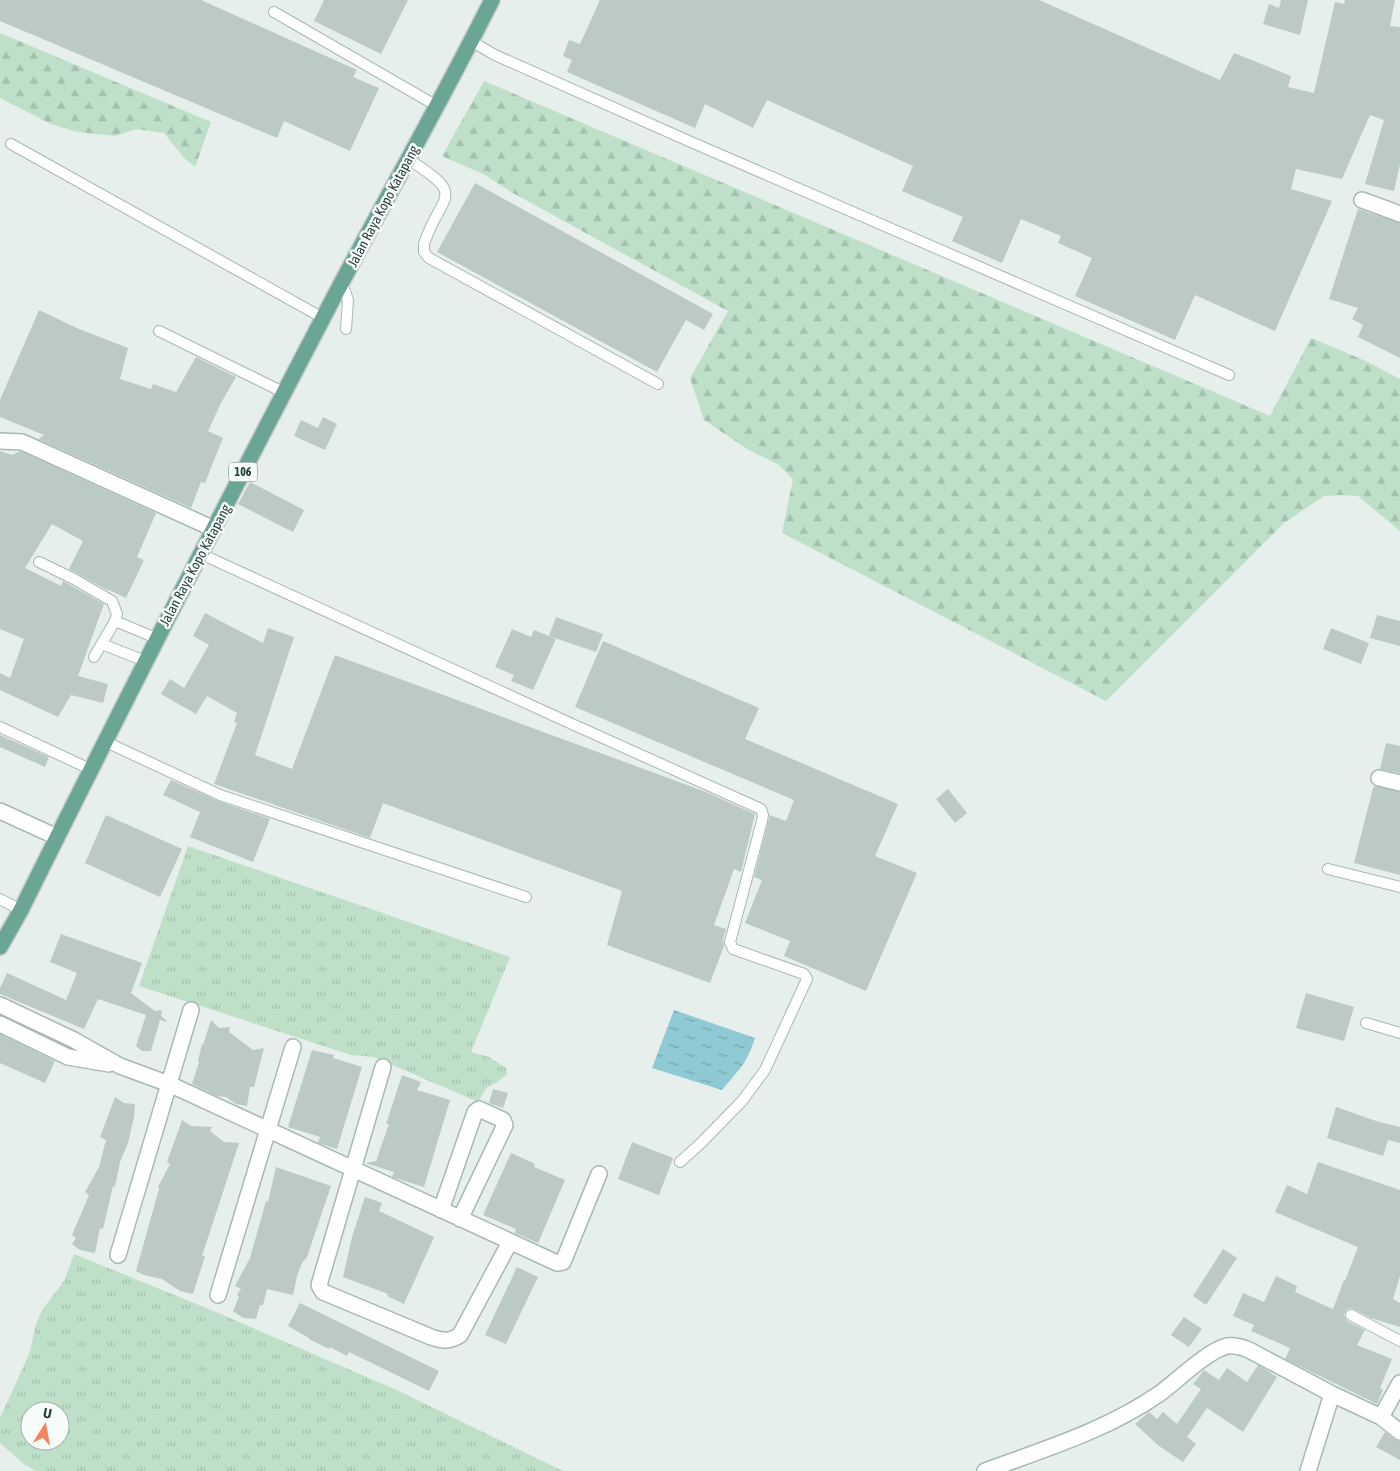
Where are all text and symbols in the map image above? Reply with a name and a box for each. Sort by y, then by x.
street label: Jalan Raya Kopo Katapang [344,142,422,270]
road number: 106 [229,462,257,482]
street label: Jalan Raya Kopo Katapang [156,501,234,629]
north arrow [20,1401,70,1451]
text: U [42,1405,53,1422]

